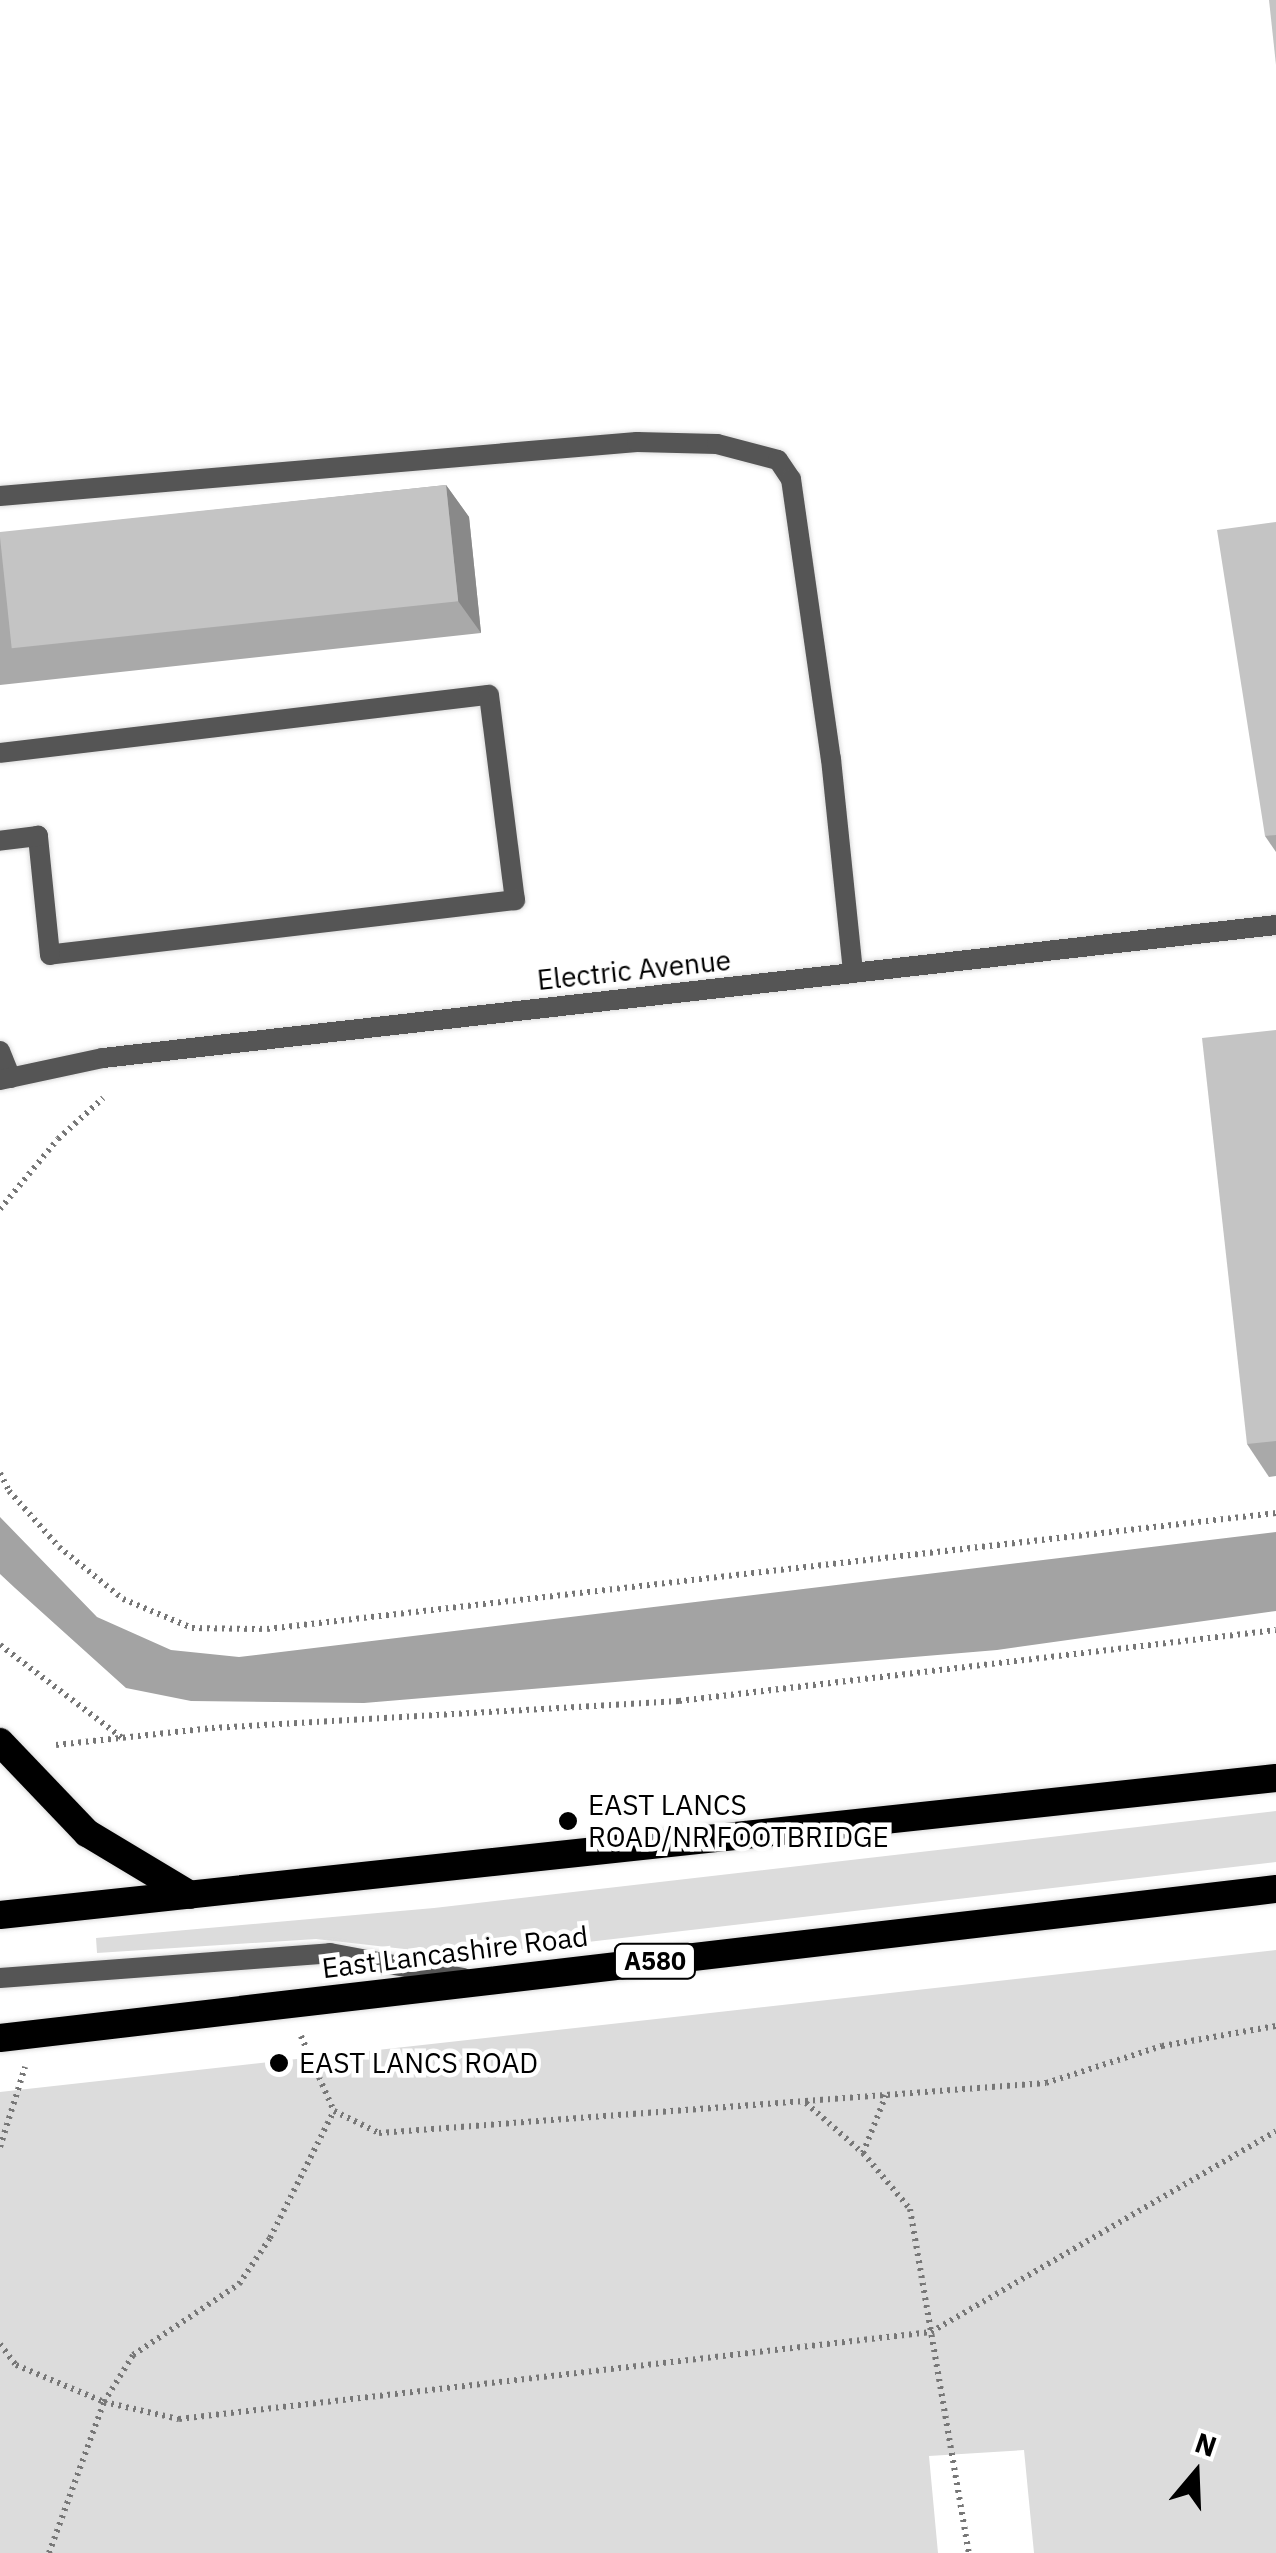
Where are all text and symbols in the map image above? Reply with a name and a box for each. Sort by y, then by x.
street label: Electric Avenue [535,943,733,997]
place label: EAST LANCS ROAD/NR FOOTBRIDGE [588,1788,889,1854]
marker: EAST LANCS ROAD/NR FOOTBRIDGE [557,1810,579,1832]
street label: East Lancashire Road [320,1919,590,1985]
road number: A580 [612,1941,698,1981]
place label: EAST LANCS ROAD [299,2046,538,2080]
marker: EAST LANCS ROAD [268,2052,290,2074]
north arrow [1146,2423,1246,2523]
text: N [1190,2423,1222,2465]

